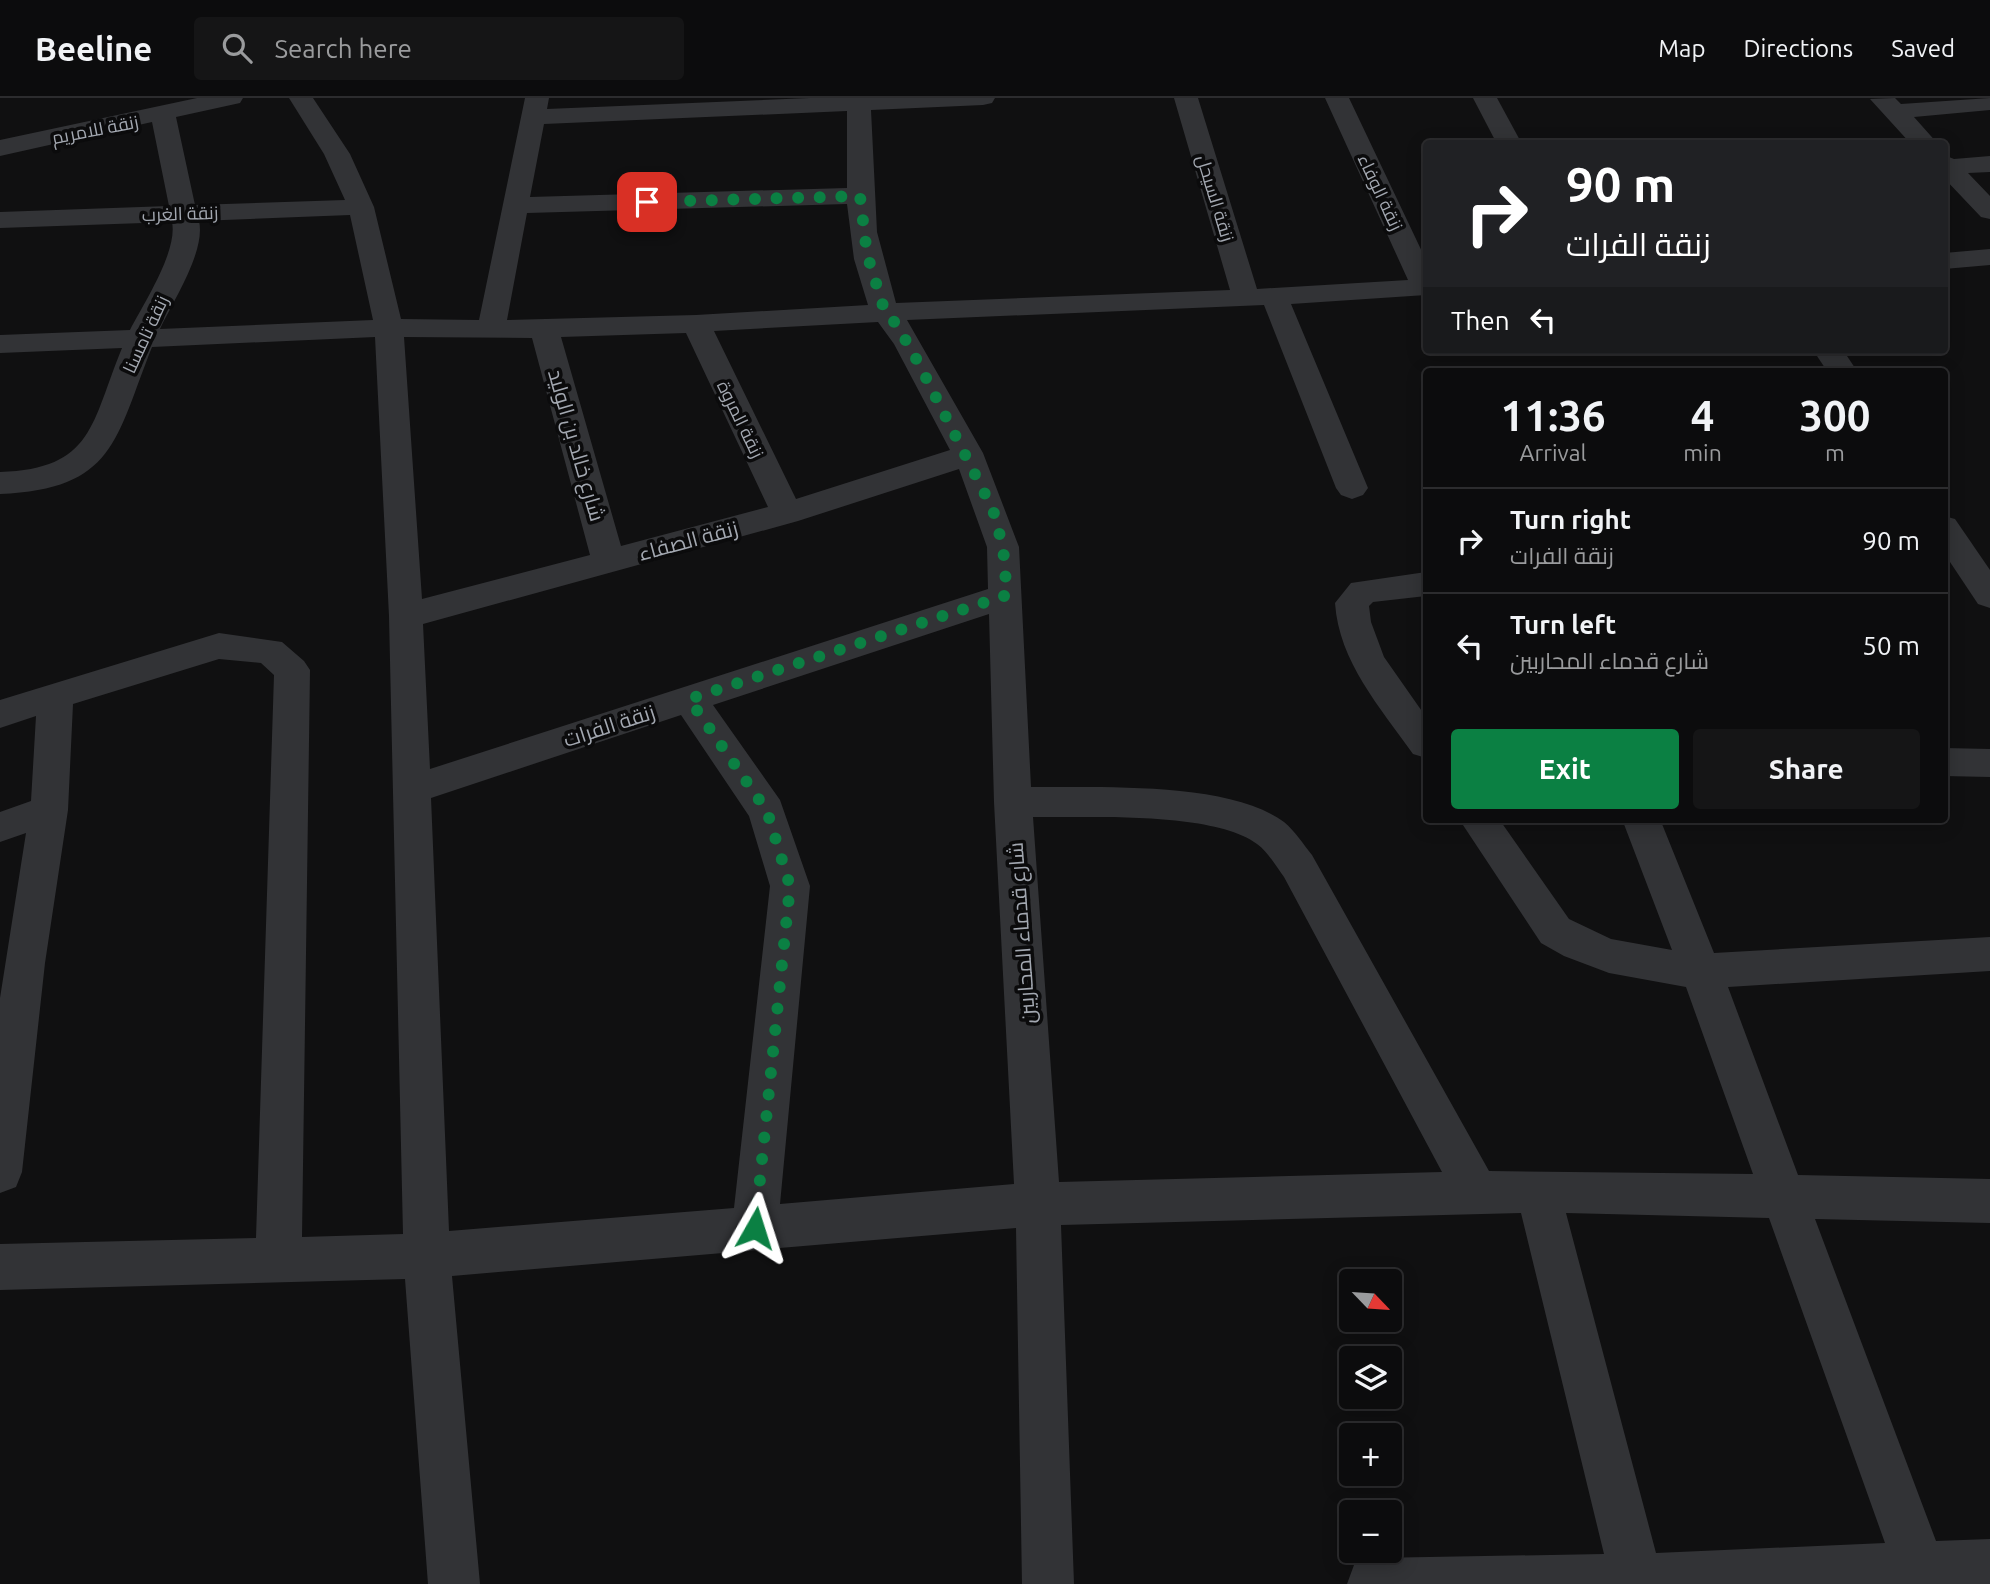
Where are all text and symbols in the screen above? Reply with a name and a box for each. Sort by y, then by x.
search box [194,17,684,80]
icon: search [218,29,256,67]
text: Beeline [35,30,152,67]
text: Search here [274,34,412,63]
text: Map [1658,35,1705,62]
text: Directions [1743,35,1853,62]
text: Saved [1891,35,1955,62]
street label: زنقة للامريم [50,111,141,150]
street label: زنقة الوفاء [1353,151,1407,234]
street label: زنقة السيحل [1191,152,1239,244]
text: 90 m [1566,156,1675,211]
icon: right [1451,168,1542,259]
pin [617,172,677,232]
icon: arrive [628,183,666,221]
street label: زنقة الغرب [141,202,219,226]
text: زنقة الفرات [1566,226,1711,262]
street label: زنقة تامسنا [118,292,173,377]
icon: left [1524,301,1562,339]
text: Then [1451,306,1510,335]
street label: شارع خالد بن الوليد [541,366,610,525]
street label: زنقة المروة [712,377,768,462]
text: 11:36 [1501,392,1606,439]
text: 4 [1691,392,1714,439]
text: 300 [1799,392,1870,439]
text: Arrival [1520,440,1587,465]
text: min [1683,440,1722,465]
text: m [1825,440,1845,465]
text: Turn right [1510,505,1631,534]
street label: زنقة الصفاء [636,515,741,566]
icon: right [1451,522,1489,560]
text: 90 m [1862,526,1920,555]
text: زنقة الفرات [1510,543,1614,568]
text: Turn left [1510,610,1616,639]
icon: left [1451,627,1489,665]
text: 50 m [1862,631,1920,660]
text: شارع قدماء المحاربين [1510,648,1709,673]
street label: زنقة الفرات [560,699,658,752]
button: Exit [1451,729,1679,809]
button: Share [1693,729,1920,809]
street label: شارع قدماء المحاربين [1003,841,1042,1025]
position arrow [718,1191,792,1265]
north arrow [1339,1269,1402,1332]
map controls [1339,1269,1402,1563]
button: layers [1339,1346,1402,1409]
button: + [1339,1423,1402,1486]
button: − [1339,1500,1402,1563]

